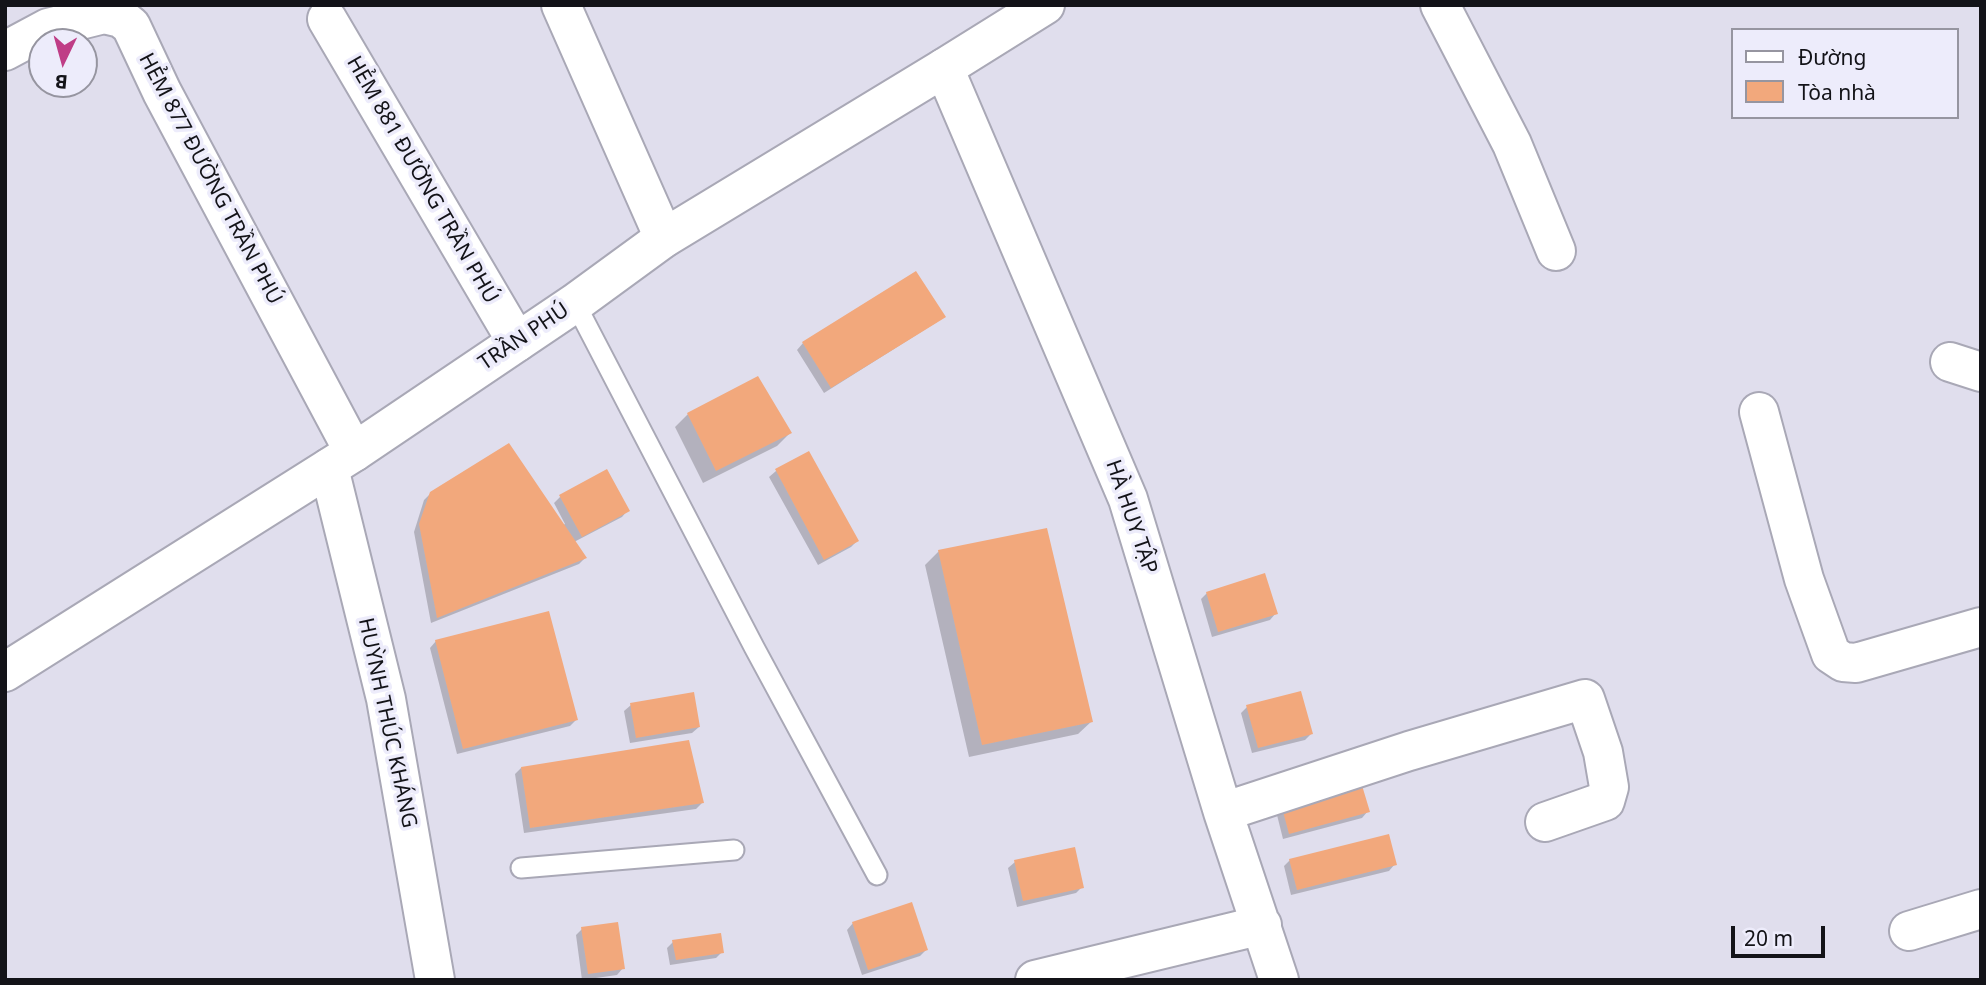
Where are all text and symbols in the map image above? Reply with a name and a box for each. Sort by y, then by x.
north arrow [28,28,98,98]
legend [1730,28,1958,119]
text: Đường [1798,43,1866,71]
street label: HẺM 877 ĐƯỜNG TRẦN PHÚ [133,49,287,309]
street label: HẺM 881 ĐƯỜNG TRẦN PHÚ [341,52,503,308]
text: B [54,68,69,95]
text: Tòa nhà [1798,78,1876,106]
street label: TRẦN PHÚ [474,298,574,376]
street label: HÀ HUY TẬP [1100,457,1162,577]
street label: HUỲNH THÚC KHÁNG [352,616,422,830]
scale bar [1734,912,1828,956]
text: 20 m [1744,924,1793,952]

